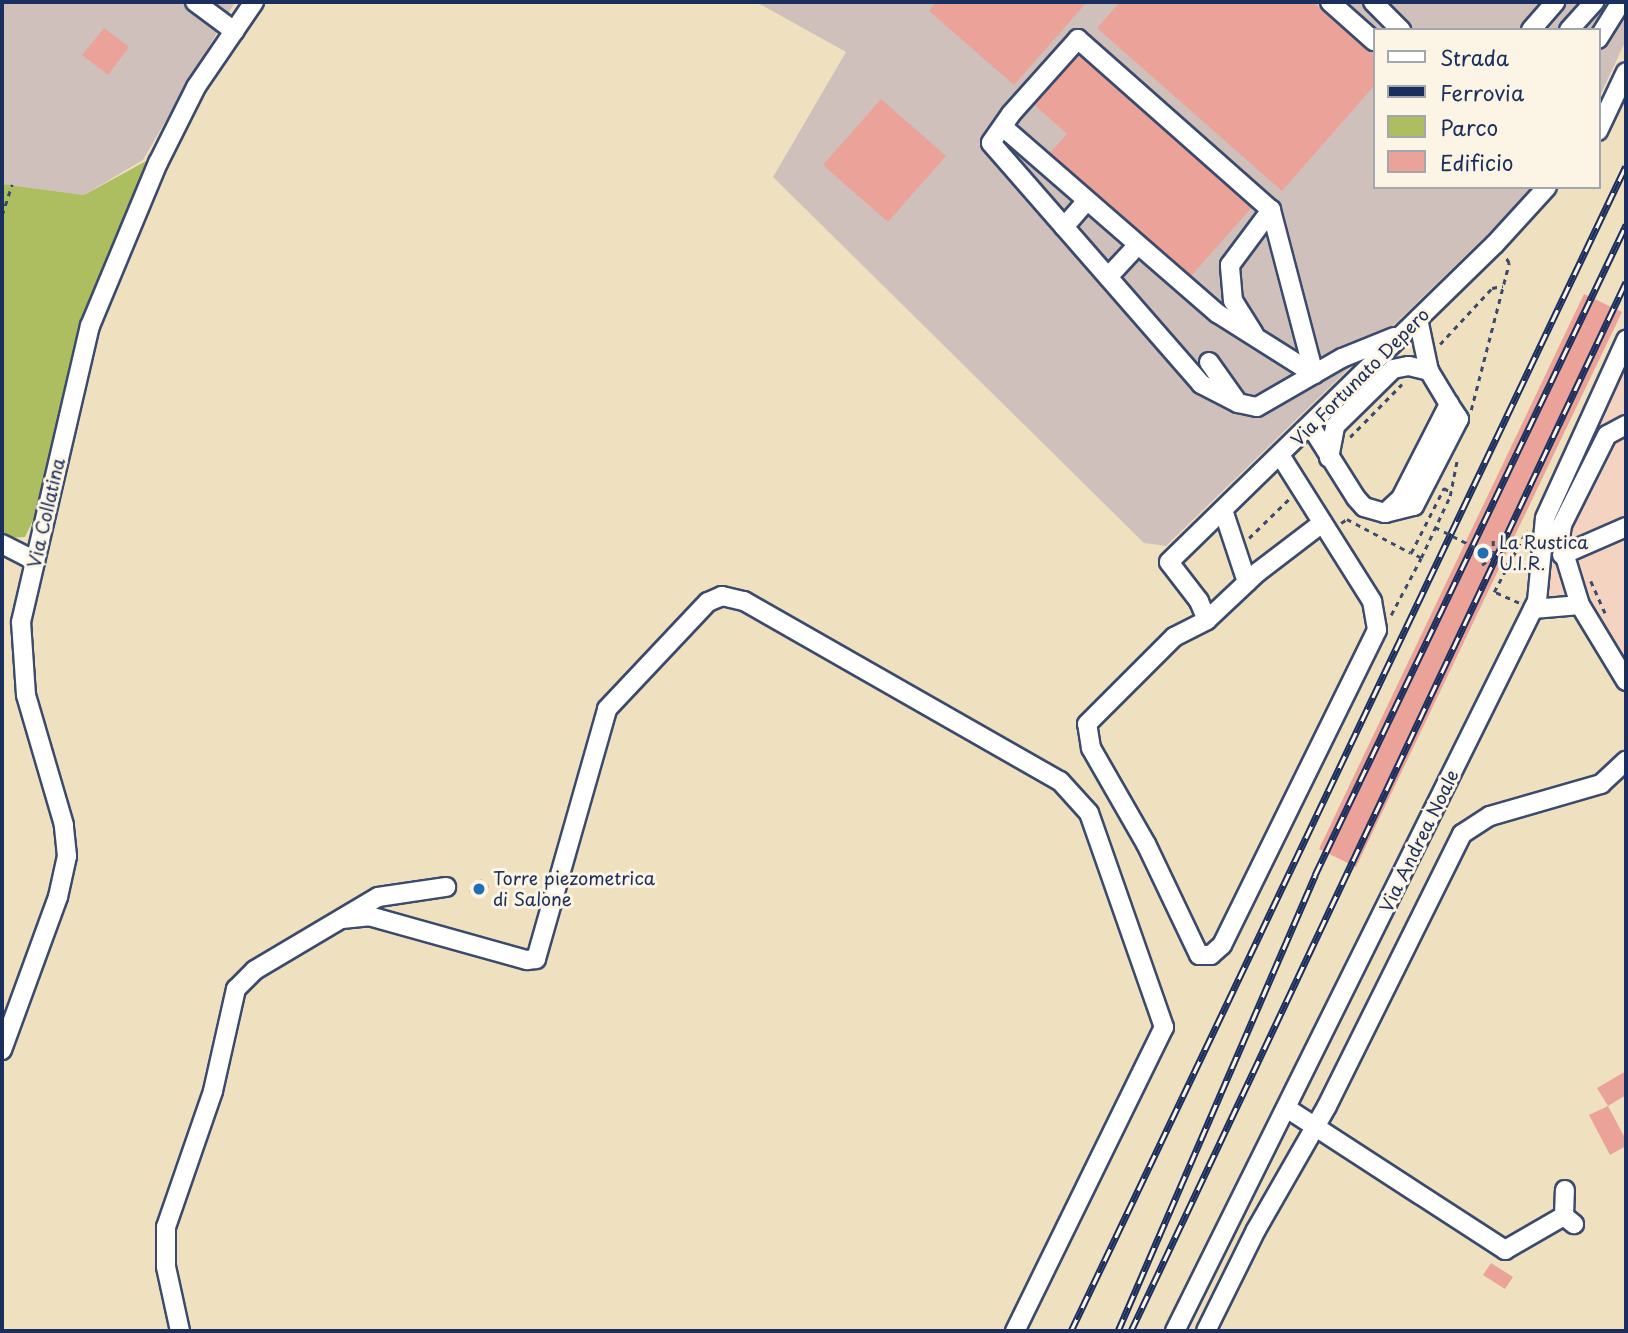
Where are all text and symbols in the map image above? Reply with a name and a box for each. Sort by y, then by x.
legend [1372,28,1600,189]
text: Strada [1440,41,1509,73]
text: Ferrovia [1440,76,1524,108]
text: Parco [1440,111,1498,143]
text: Edificio [1440,146,1513,178]
street label: Via Fortunato Depero [1285,302,1435,452]
street label: Via Collatina [23,456,69,570]
place label: La Rustica U.I.R. [1499,532,1590,574]
marker: La Rustica U.I.R. [1473,543,1493,563]
street label: Via Andrea Noale [1375,766,1463,916]
place label: Torre piezometrica di Salone [493,868,656,910]
marker: Torre piezometrica di Salone [471,881,487,897]

